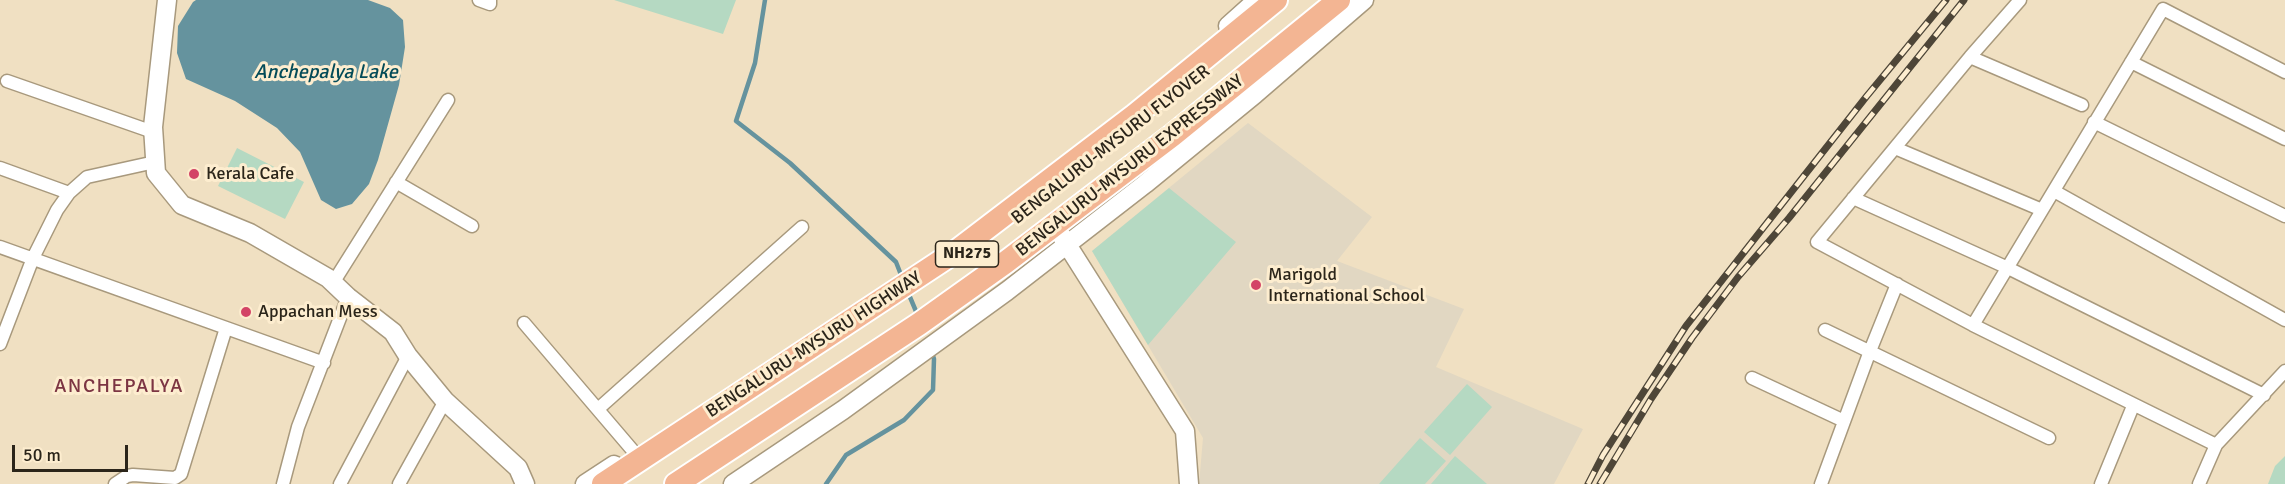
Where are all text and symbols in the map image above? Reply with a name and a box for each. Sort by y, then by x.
water label: Anchepalya Lake [254,61,398,85]
street label: BENGALURU-MYSURU FLYOVER [1008,61,1214,229]
street label: BENGALURU-MYSURU EXPRESSWAY [1012,70,1248,262]
place label: Kerala Cafe [206,163,294,185]
marker: Kerala Cafe [187,167,201,181]
road number: NH275 [936,241,998,267]
place label: Marigold International School [1268,264,1425,306]
street label: BENGALURU-MYSURU HIGHWAY [702,267,926,423]
marker: Marigold International School [1249,278,1263,292]
place label: Appachan Mess [258,301,378,323]
marker: Appachan Mess [239,305,253,319]
district label: ANCHEPALYA [54,375,184,399]
scale bar [15,433,130,471]
text: 50 m [23,444,61,466]

